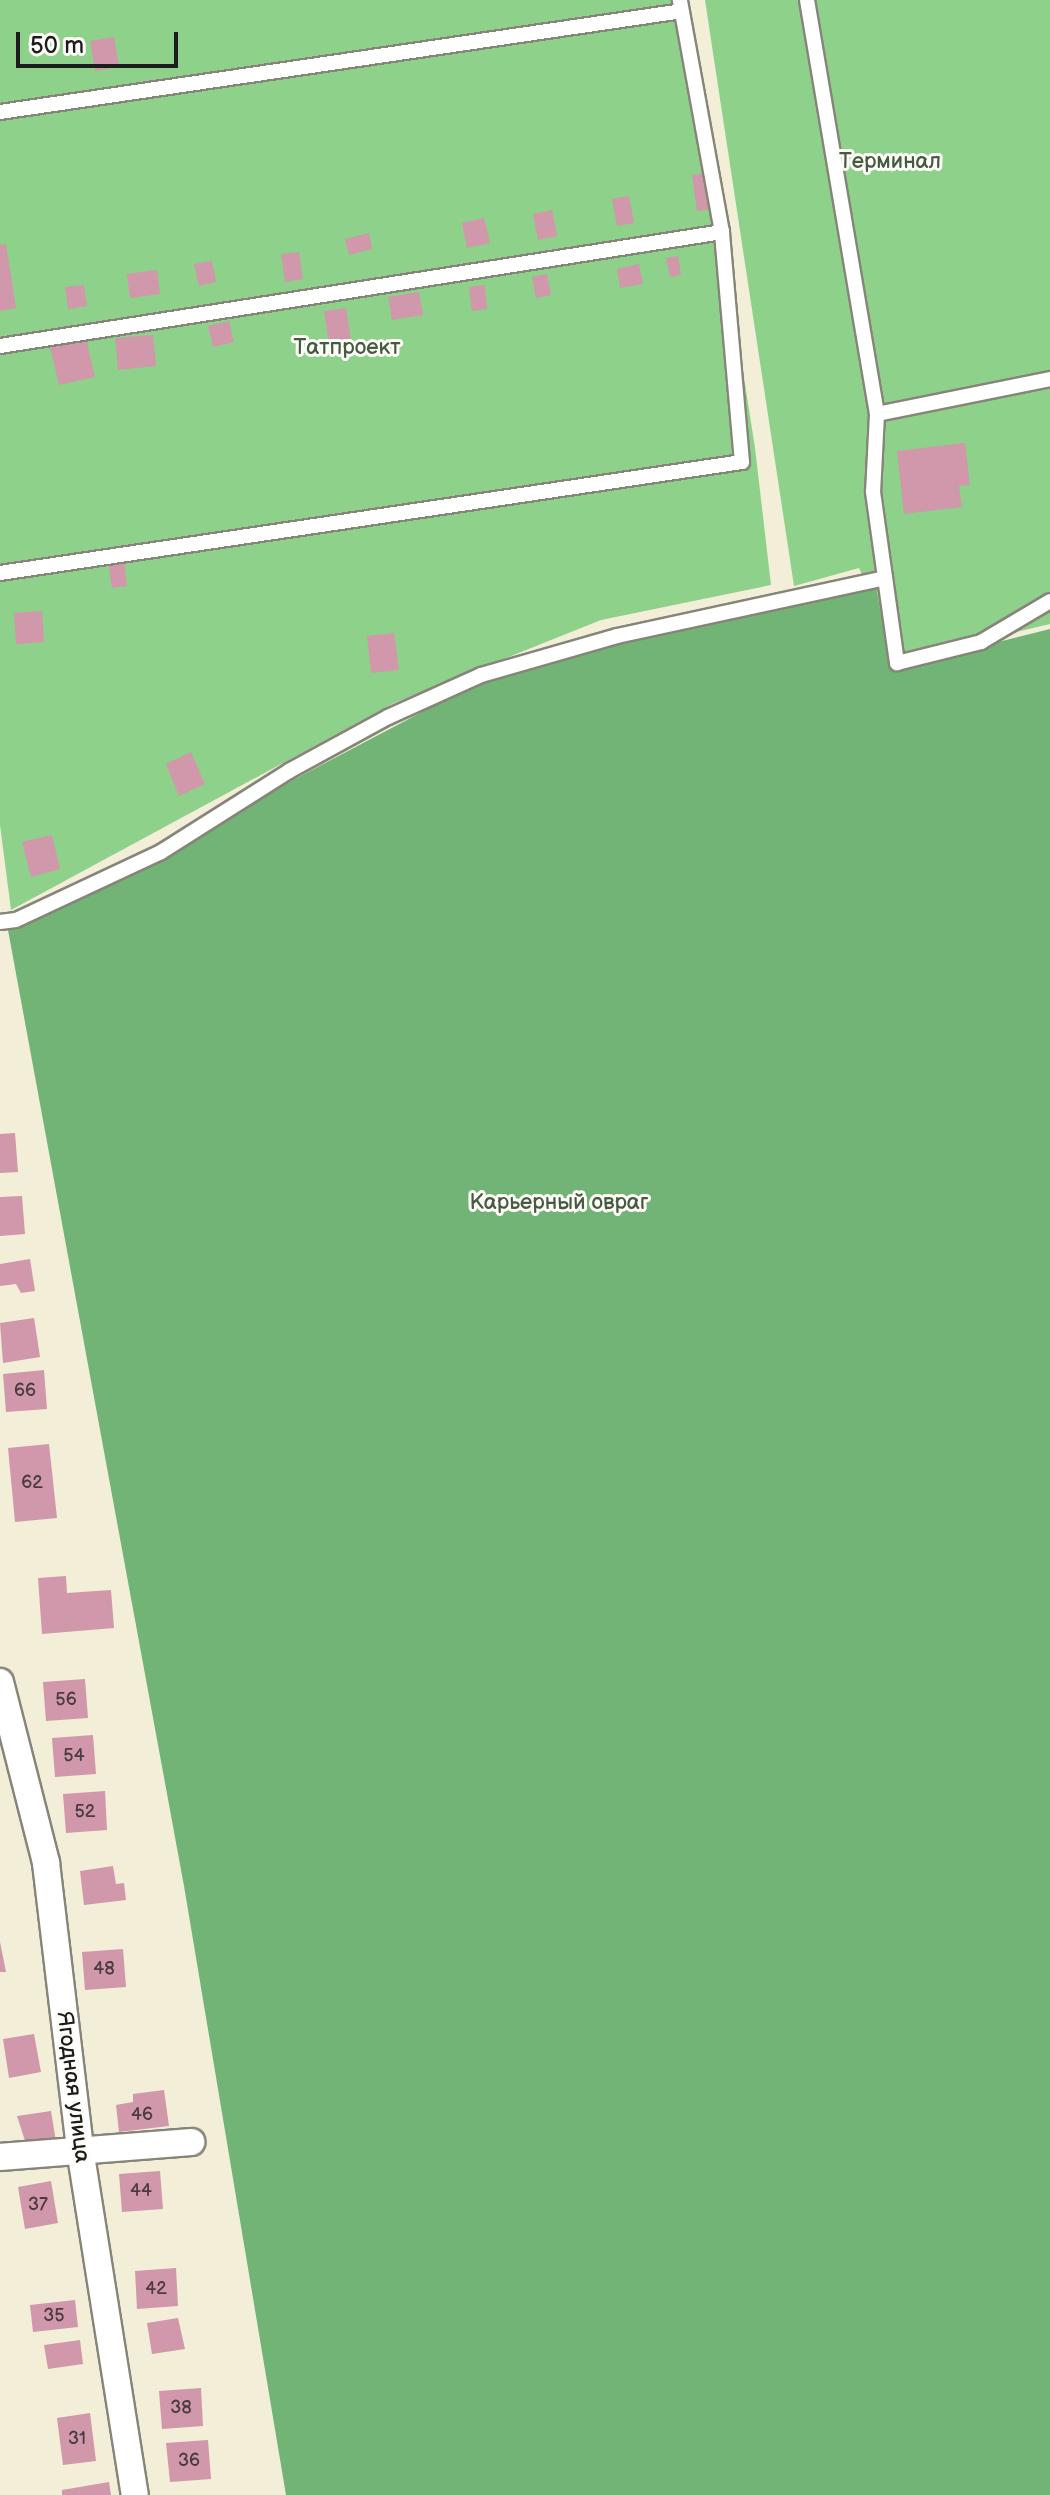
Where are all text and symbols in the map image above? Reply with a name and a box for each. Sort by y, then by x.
scale bar [20,16,182,66]
text: 50 m [30,31,84,60]
park label: Терминал [839,149,941,175]
park label: Татпроект [294,335,400,361]
park label: Карьерный овраг [470,1190,648,1216]
house number: 66 [14,1380,36,1402]
house number: 62 [21,1472,43,1494]
house number: 56 [55,1689,77,1711]
house number: 54 [63,1745,85,1767]
house number: 52 [75,1801,95,1823]
house number: 48 [93,1958,115,1980]
street label: Ягодная улица [51,2010,95,2164]
house number: 46 [131,2104,153,2126]
house number: 44 [130,2180,152,2202]
house number: 37 [28,2194,48,2216]
house number: 42 [145,2278,167,2300]
house number: 35 [43,2305,65,2327]
house number: 38 [170,2397,192,2419]
house number: 31 [68,2428,86,2450]
house number: 36 [178,2450,200,2472]

